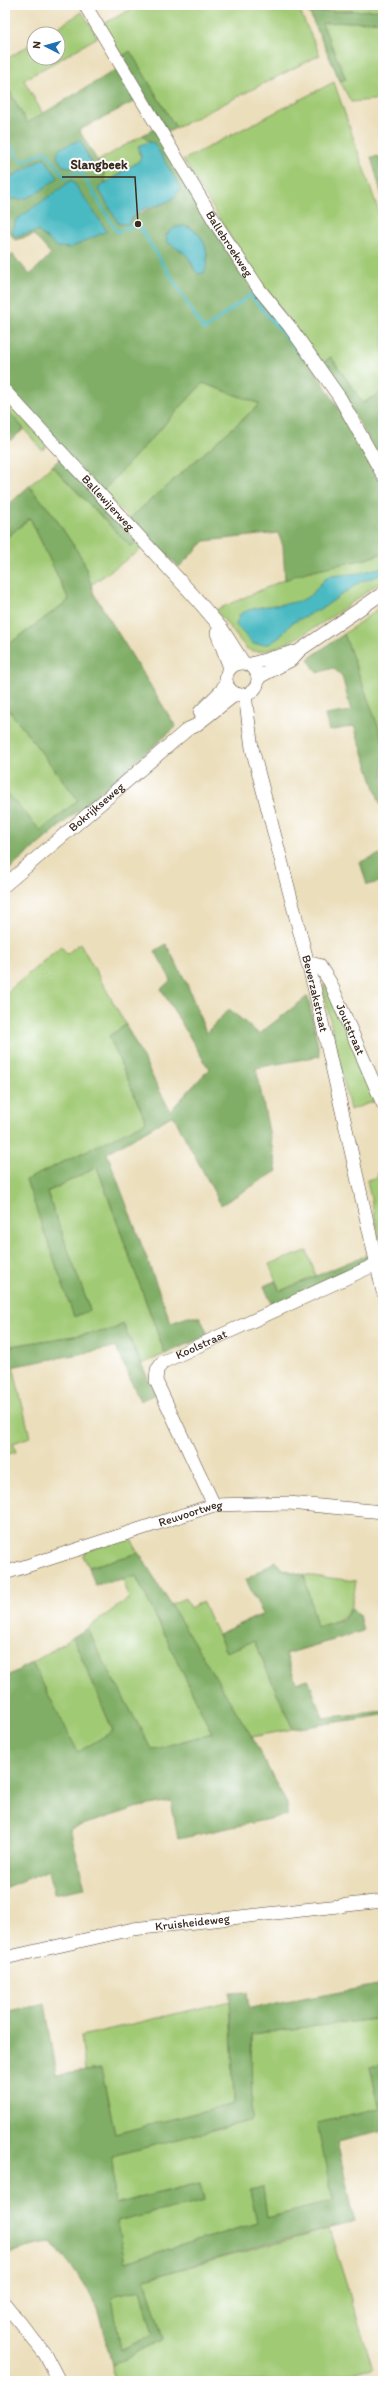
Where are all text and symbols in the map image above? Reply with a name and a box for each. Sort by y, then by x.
north arrow [26,26,66,66]
text: N [30,41,43,49]
callout: Slangbeek [62,152,135,177]
text: Slangbeek [70,157,128,173]
street label: Ballebroekweg [203,208,256,280]
street label: Ballewijerweg [79,472,138,534]
street label: Bokrijkseweg [66,779,127,835]
street label: Beverzakstraat [299,954,331,1034]
street label: Joutstraat [333,1002,368,1058]
street label: Koolstraat [173,1326,230,1362]
street label: Reuvoortweg [157,1498,223,1530]
street label: Kruisheideweg [154,1911,231,1933]

